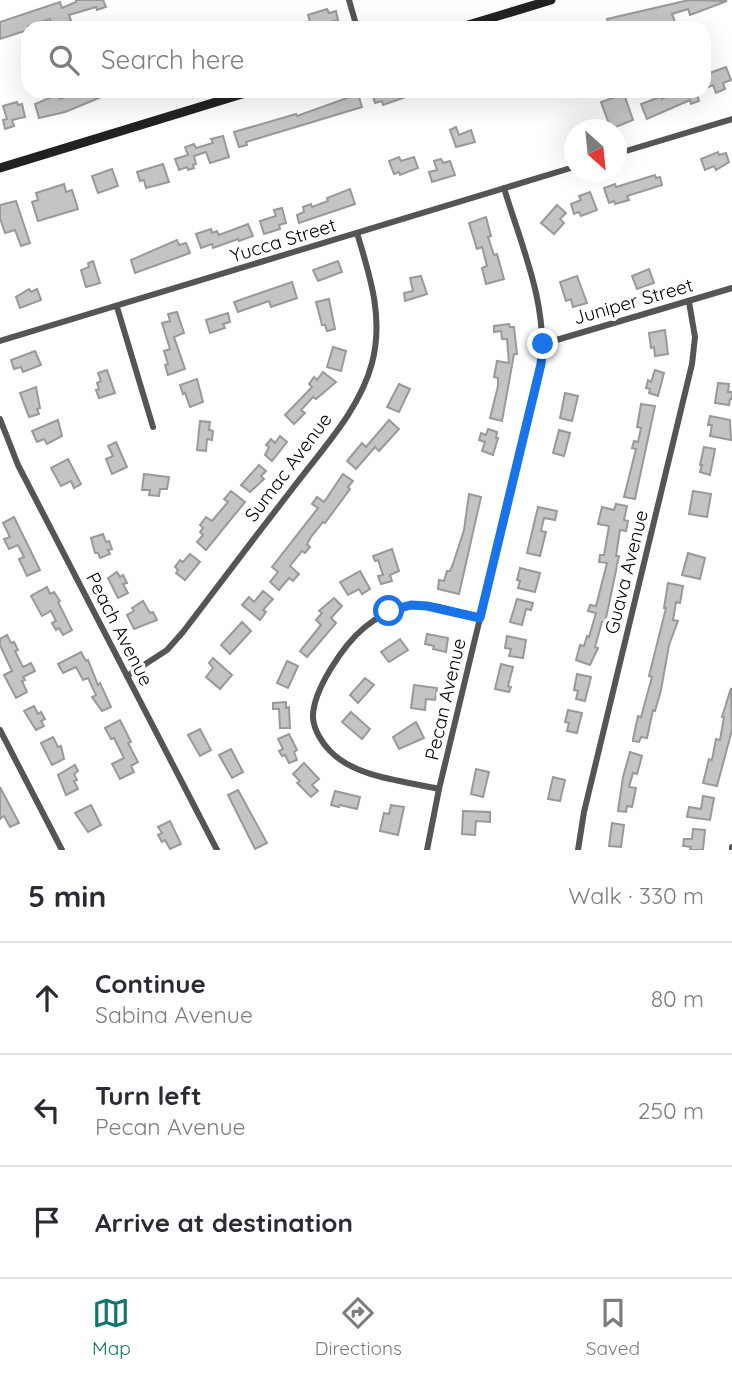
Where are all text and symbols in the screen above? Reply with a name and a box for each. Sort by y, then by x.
search box [21,21,711,98]
icon: search [45,41,83,79]
text: Search here [101,43,245,76]
north arrow [564,119,627,182]
street label: Yucca Street [227,213,339,267]
street label: Juniper Street [570,272,696,330]
route end [527,328,558,359]
street label: Sumac Avenue [239,408,337,526]
street label: Guava Avenue [599,507,653,637]
street label: Peach Avenue [81,568,159,690]
route start [373,595,404,626]
street label: Pecan Avenue [419,636,471,762]
text: 5 min [28,877,106,915]
text: Walk · 330 m [568,881,704,910]
text: Continue [95,967,206,1000]
icon: ahead [28,979,66,1017]
text: 80 m [651,984,704,1013]
text: Sabina Avenue [95,1000,253,1029]
text: Turn left [95,1079,202,1112]
icon: left [28,1091,66,1129]
text: 250 m [638,1096,704,1125]
text: Pecan Avenue [95,1112,246,1141]
icon: arrive [28,1203,66,1241]
text: Arrive at destination [95,1206,353,1239]
tab: Map [92,1294,131,1360]
tab: Directions [315,1294,402,1360]
tab: Saved [586,1294,640,1360]

